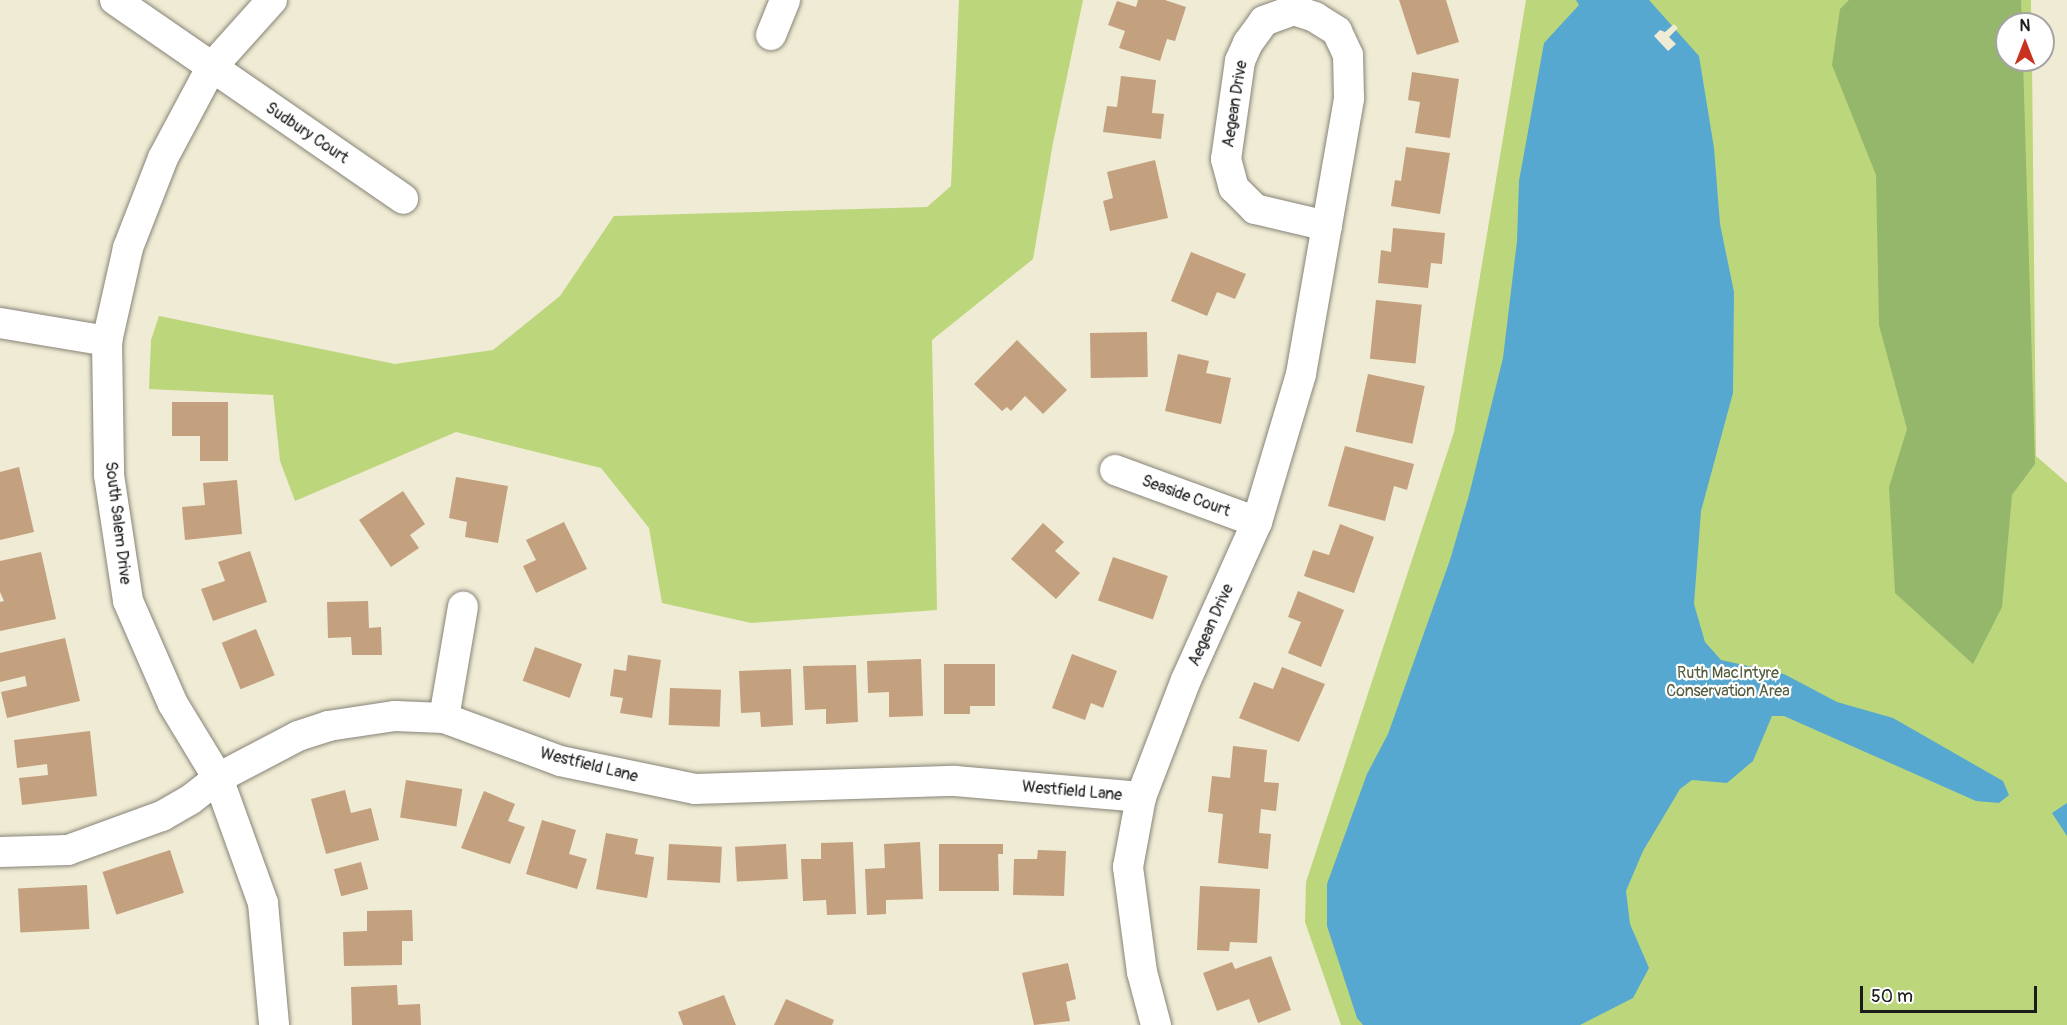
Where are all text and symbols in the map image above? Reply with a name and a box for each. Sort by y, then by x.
north arrow [1995,12,2055,72]
text: N [2020,16,2030,36]
street label: Aegean Drive [1219,59,1251,149]
street label: Sudbury Court [262,98,352,168]
street label: South Salem Drive [101,461,135,585]
street label: Seaside Court [1139,471,1233,521]
street label: Aegean Drive [1184,581,1238,669]
park label: Ruth MacIntyre Conservation Area [1666,663,1790,701]
street label: Westfield Lane [538,744,640,786]
street label: Westfield Lane [1021,777,1123,805]
scale bar [1863,974,2040,1012]
text: 50 m [1871,985,1913,1008]

